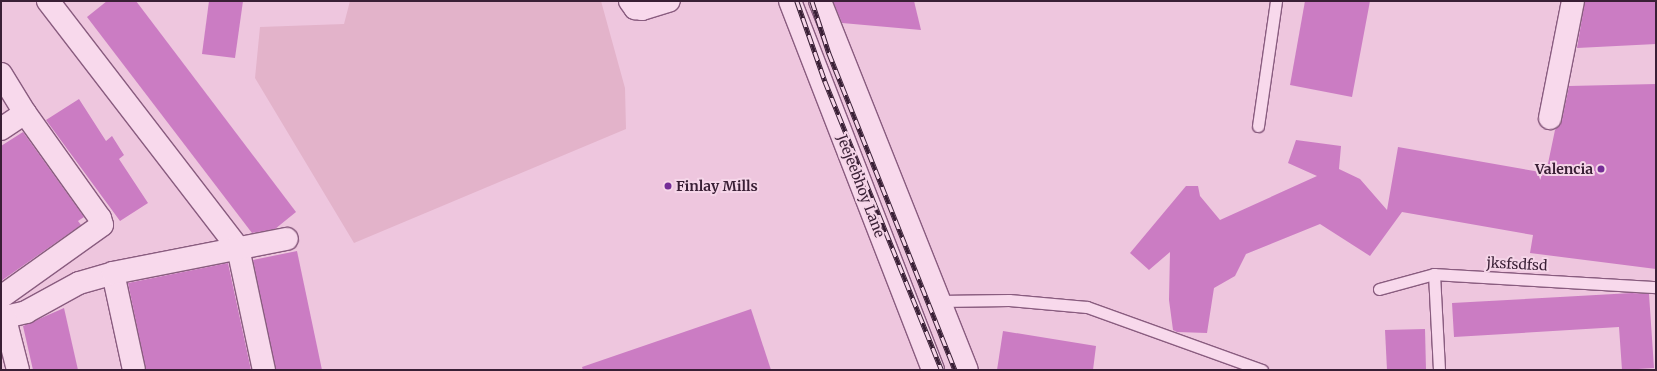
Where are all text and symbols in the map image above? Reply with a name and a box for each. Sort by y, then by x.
street label: Jeejeebhoy Lane [834,132,888,240]
place label: Valencia [1535,161,1593,177]
marker: Valencia [1596,164,1606,174]
place label: Finlay Mills [676,178,758,194]
marker: Finlay Mills [663,181,673,191]
street label: jksfsdfsd [1486,254,1548,274]

